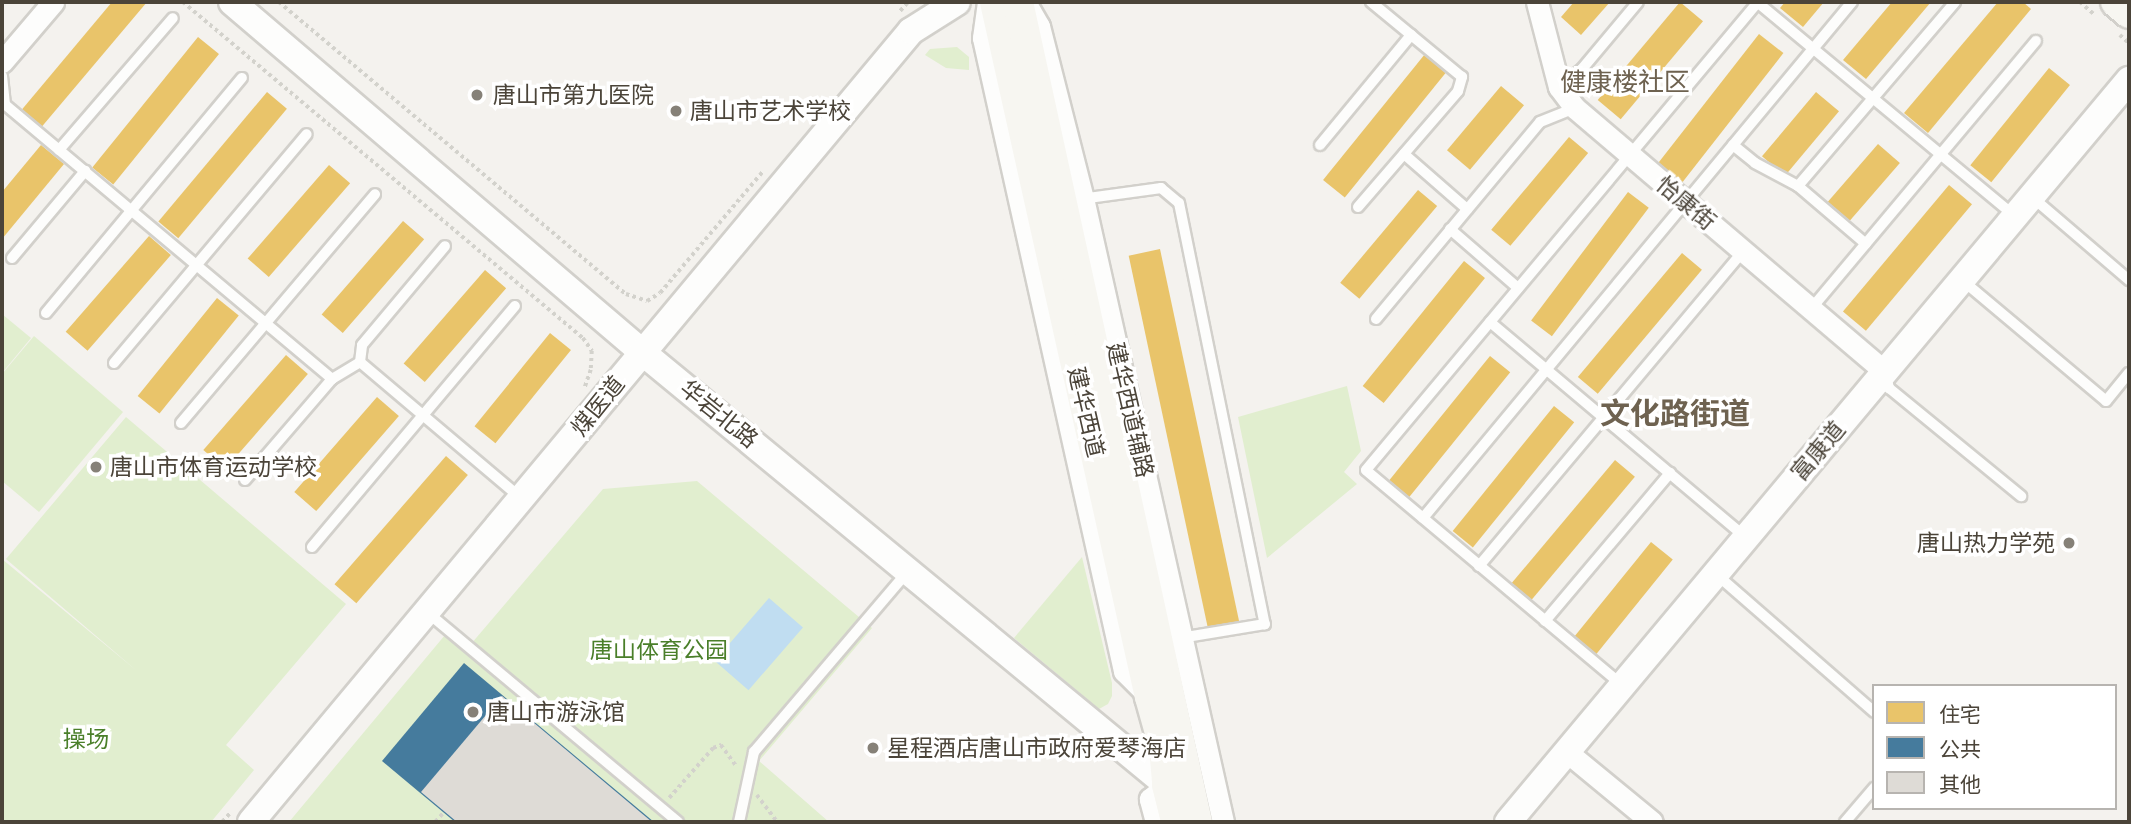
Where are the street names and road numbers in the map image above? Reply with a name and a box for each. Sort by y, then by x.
street label: 怡康街 [1651,170,1721,236]
street label: 建华西道辅路 [1101,340,1159,480]
street label: 建华西道 [1062,364,1110,460]
street label: 煤医道 [566,371,630,441]
street label: 华岩北路 [675,374,763,454]
street label: 富康道 [1785,416,1851,486]

